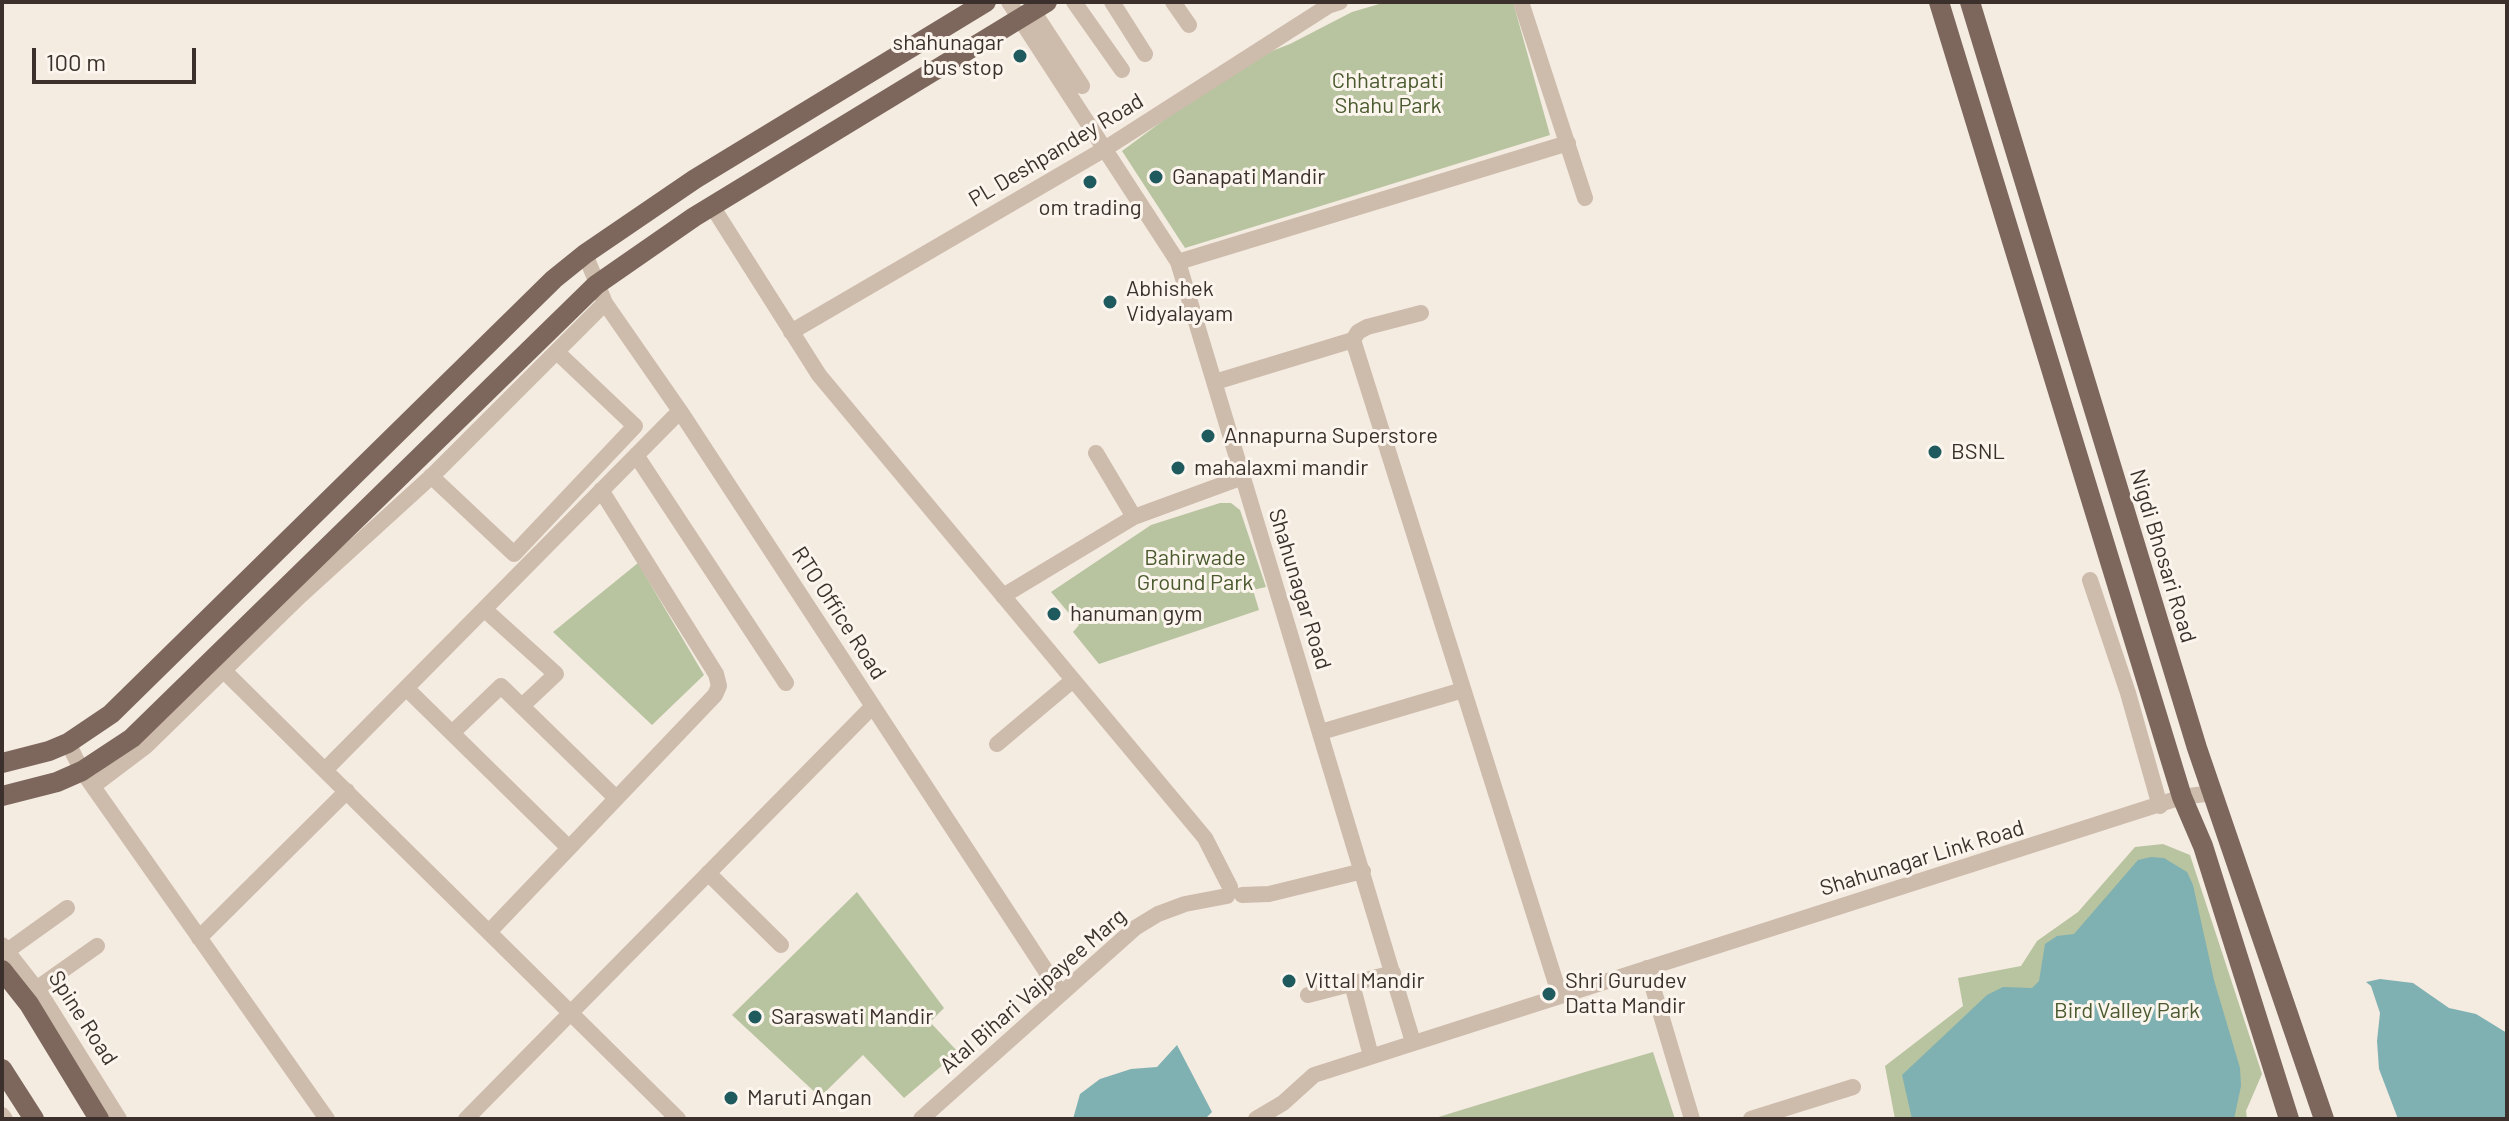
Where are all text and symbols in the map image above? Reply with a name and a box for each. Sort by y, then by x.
place label: shahunagar bus stop [893,30,1004,82]
scale bar [36,32,200,82]
text: 100 m [46,47,106,76]
marker: shahunagar bus stop [1011,47,1029,65]
park label: Chhatrapati Shahu Park [1332,68,1444,120]
street label: PL Deshpandey Road [964,87,1148,213]
place label: Ganapati Mandir [1172,164,1325,190]
marker: Ganapati Mandir [1147,168,1165,186]
marker: om trading [1081,173,1099,191]
place label: om trading [1038,195,1142,221]
place label: Abhishek Vidyalayam [1126,276,1233,328]
marker: Abhishek Vidyalayam [1101,293,1119,311]
place label: Annapurna Superstore [1224,423,1438,449]
marker: Annapurna Superstore [1199,427,1217,445]
place label: BSNL [1951,439,2005,465]
marker: BSNL [1926,443,1944,461]
place label: mahalaxmi mandir [1194,455,1368,481]
marker: mahalaxmi mandir [1169,459,1187,477]
street label: Nigdi Bhosari Road [2124,466,2202,646]
street label: Shahunagar Road [1263,505,1337,673]
street label: RTO Office Road [786,541,892,685]
park label: Bahirwade Ground Park [1137,545,1253,596]
place label: hanuman gym [1070,601,1203,627]
marker: hanuman gym [1045,605,1063,623]
street label: Shahunagar Link Road [1817,814,2027,902]
street label: Atal Bihari Vajpayee Marg [934,903,1132,1079]
street label: Spine Road [43,966,123,1070]
place label: Vittal Mandir [1305,968,1425,994]
place label: Shri Gurudev Datta Mandir [1565,968,1687,1020]
marker: Vittal Mandir [1280,972,1298,990]
marker: Shri Gurudev Datta Mandir [1540,985,1558,1003]
park label: Bird Valley Park [2054,998,2200,1024]
place label: Saraswati Mandir [771,1004,933,1030]
marker: Saraswati Mandir [746,1008,764,1026]
place label: Maruti Angan [747,1085,872,1111]
marker: Maruti Angan [722,1089,740,1107]

